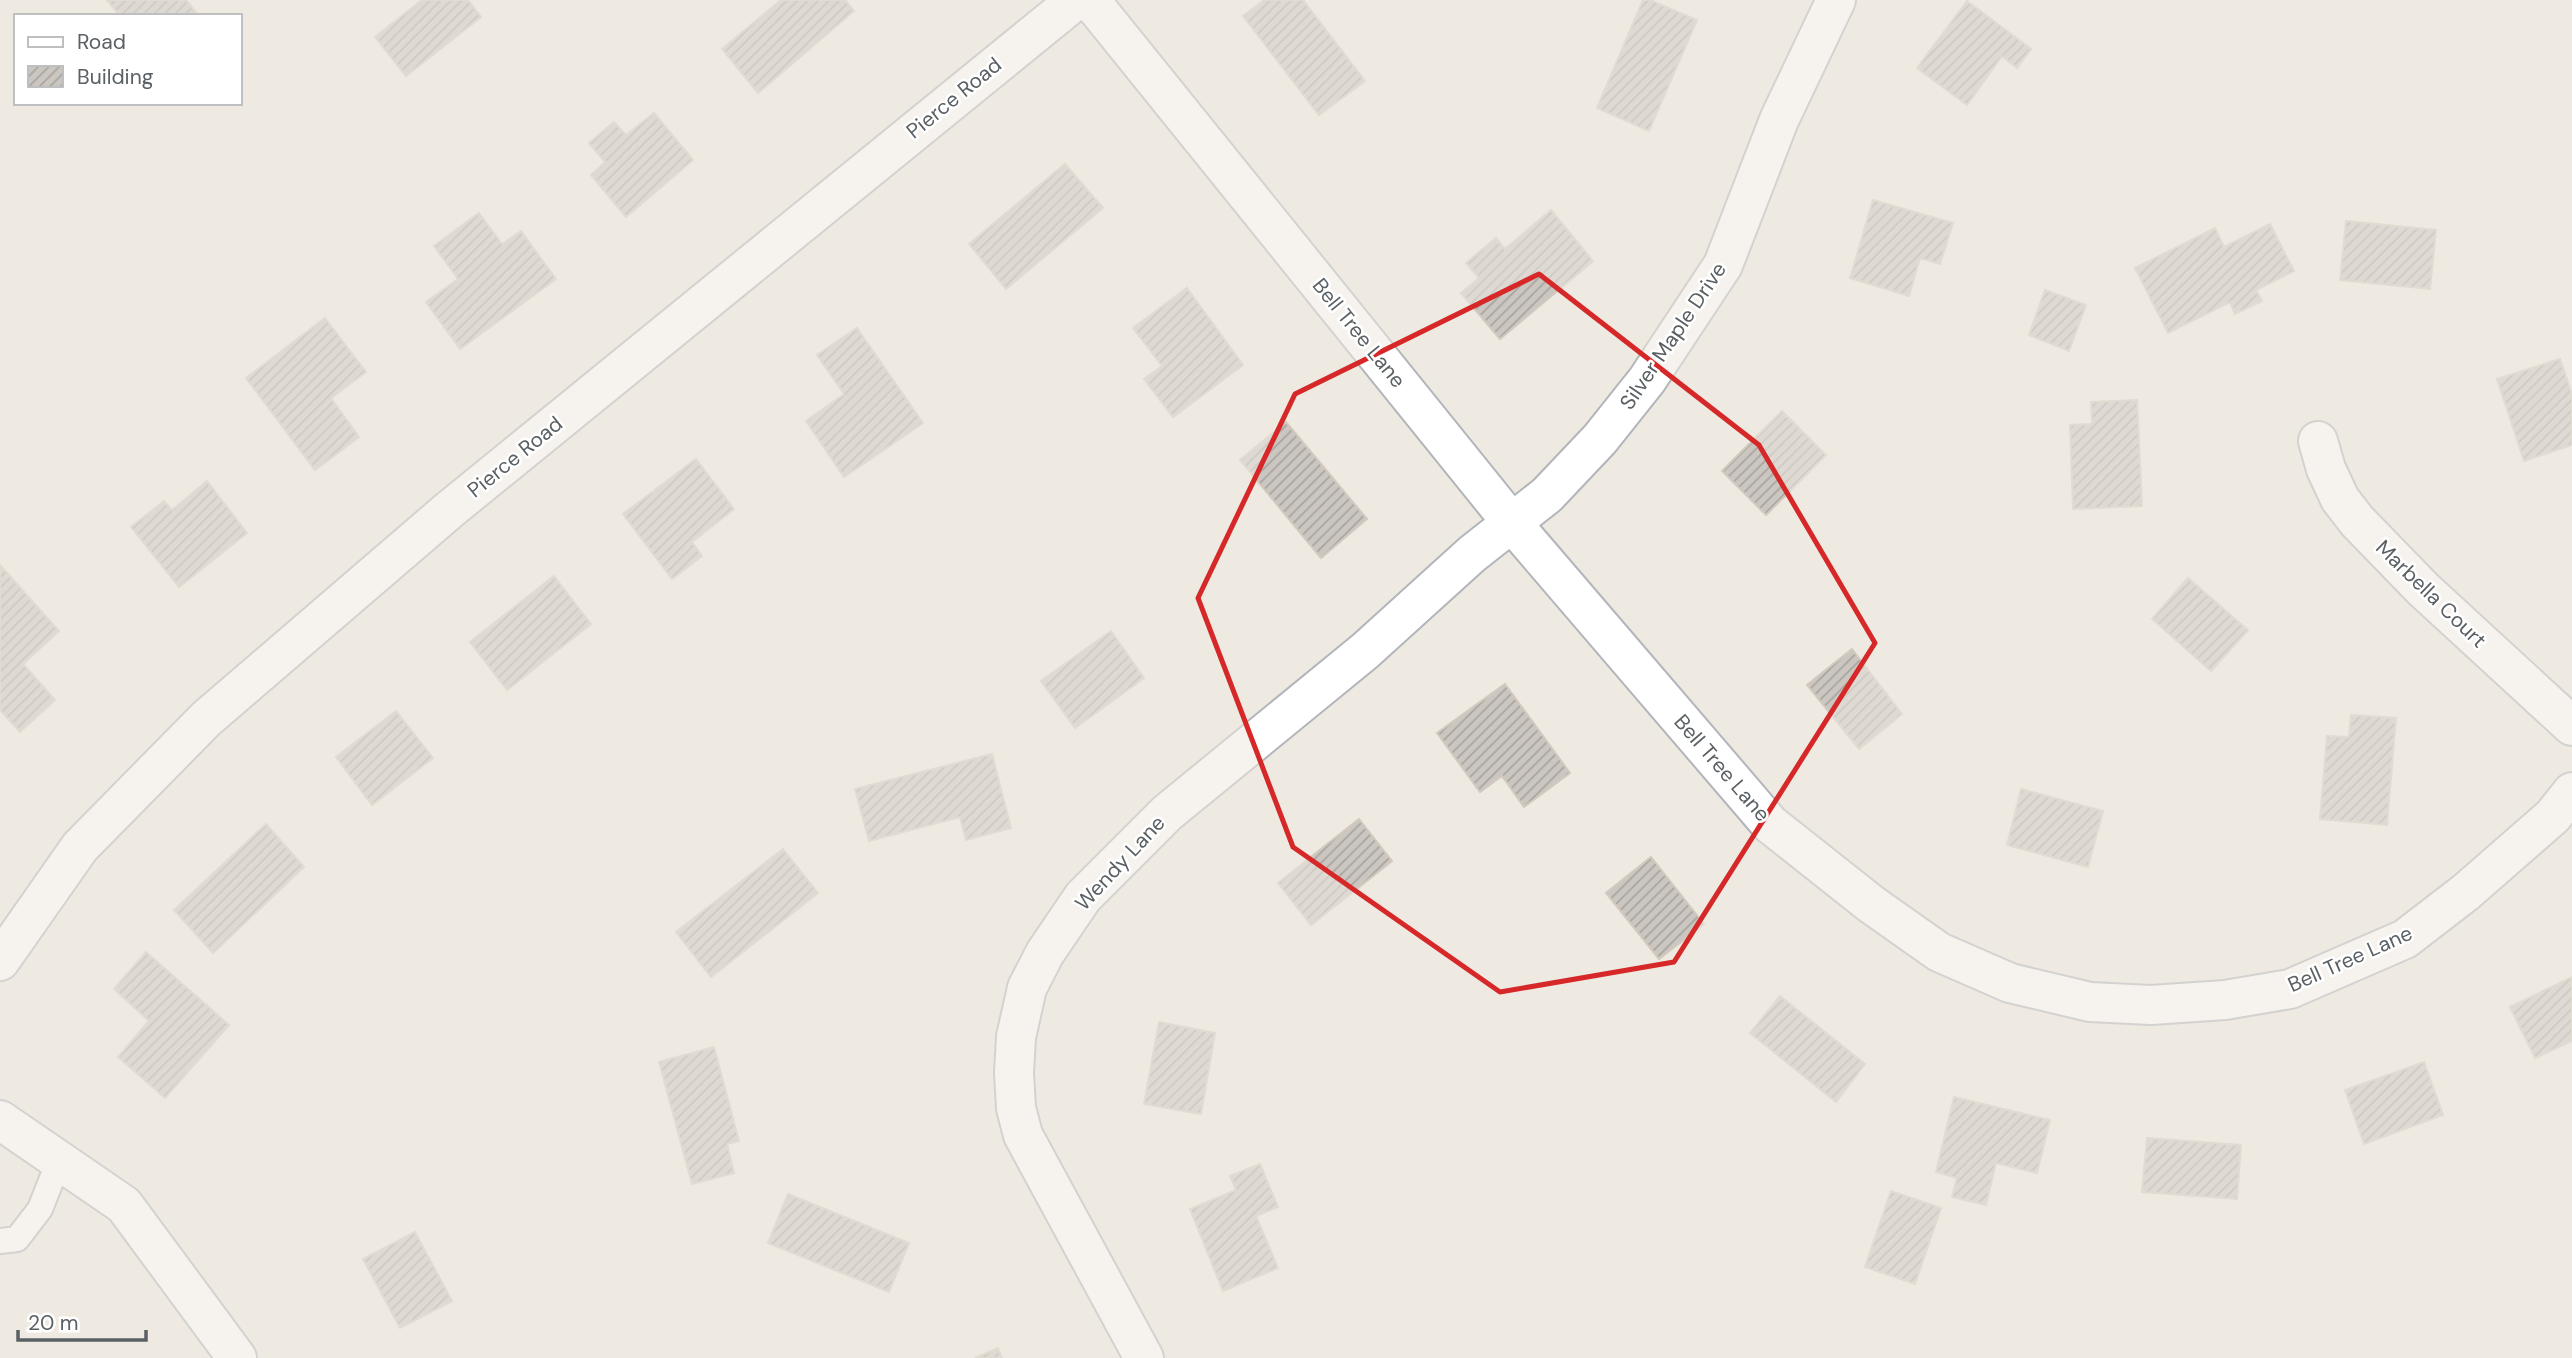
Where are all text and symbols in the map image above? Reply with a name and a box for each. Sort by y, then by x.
legend [14,14,242,105]
text: Road [77,28,126,56]
street label: Pierce Road [901,51,1007,145]
text: Building [77,63,154,91]
street label: Silver Maple Drive [1613,257,1733,415]
street label: Bell Tree Lane [1306,272,1412,394]
street label: Pierce Road [462,410,568,504]
street label: Marbella Court [2370,534,2492,654]
street label: Bell Tree Lane [1668,708,1776,828]
street label: Wendy Lane [1069,809,1171,916]
street label: Bell Tree Lane [2283,919,2417,999]
scale bar [18,1298,145,1342]
text: 20 m [28,1309,79,1337]

